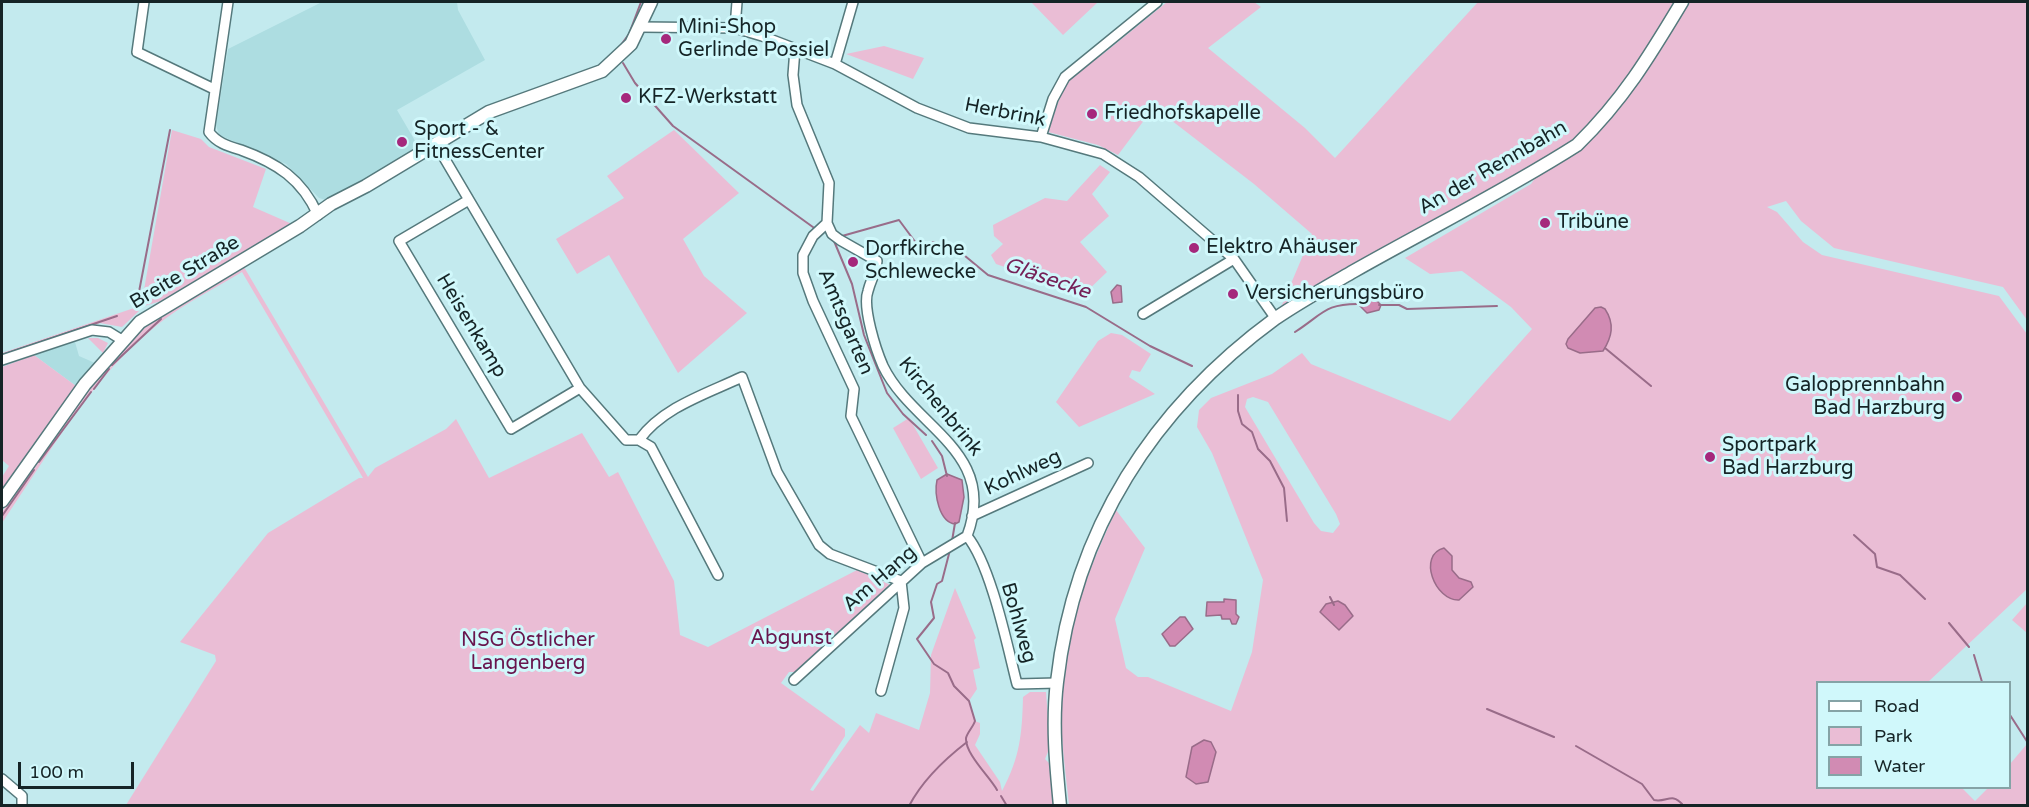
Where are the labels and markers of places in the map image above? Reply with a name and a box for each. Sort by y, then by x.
place label: Mini-Shop Gerlinde Possiel [678,16,829,63]
marker: Mini-Shop Gerlinde Possiel [659,32,673,46]
place label: KFZ-Werkstatt [638,86,777,110]
marker: KFZ-Werkstatt [619,91,633,105]
place label: Friedhofskapelle [1104,102,1261,126]
marker: Friedhofskapelle [1085,107,1099,121]
place label: Sport - & FitnessCenter [414,118,544,165]
marker: Sport - & FitnessCenter [395,135,409,149]
place label: Tribüne [1557,211,1629,235]
marker: Tribüne [1538,216,1552,230]
place label: Elektro Ahäuser [1206,236,1357,260]
place label: Dorfkirche Schlewecke [865,238,976,285]
marker: Elektro Ahäuser [1187,241,1201,255]
marker: Dorfkirche Schlewecke [846,255,860,269]
place label: Versicherungsbüro [1245,282,1424,306]
marker: Versicherungsbüro [1226,287,1240,301]
place label: Galopprennbahn Bad Harzburg [1785,374,1945,421]
marker: Galopprennbahn Bad Harzburg [1950,390,1964,404]
place label: Sportpark Bad Harzburg [1722,434,1854,481]
marker: Sportpark Bad Harzburg [1703,450,1717,464]

